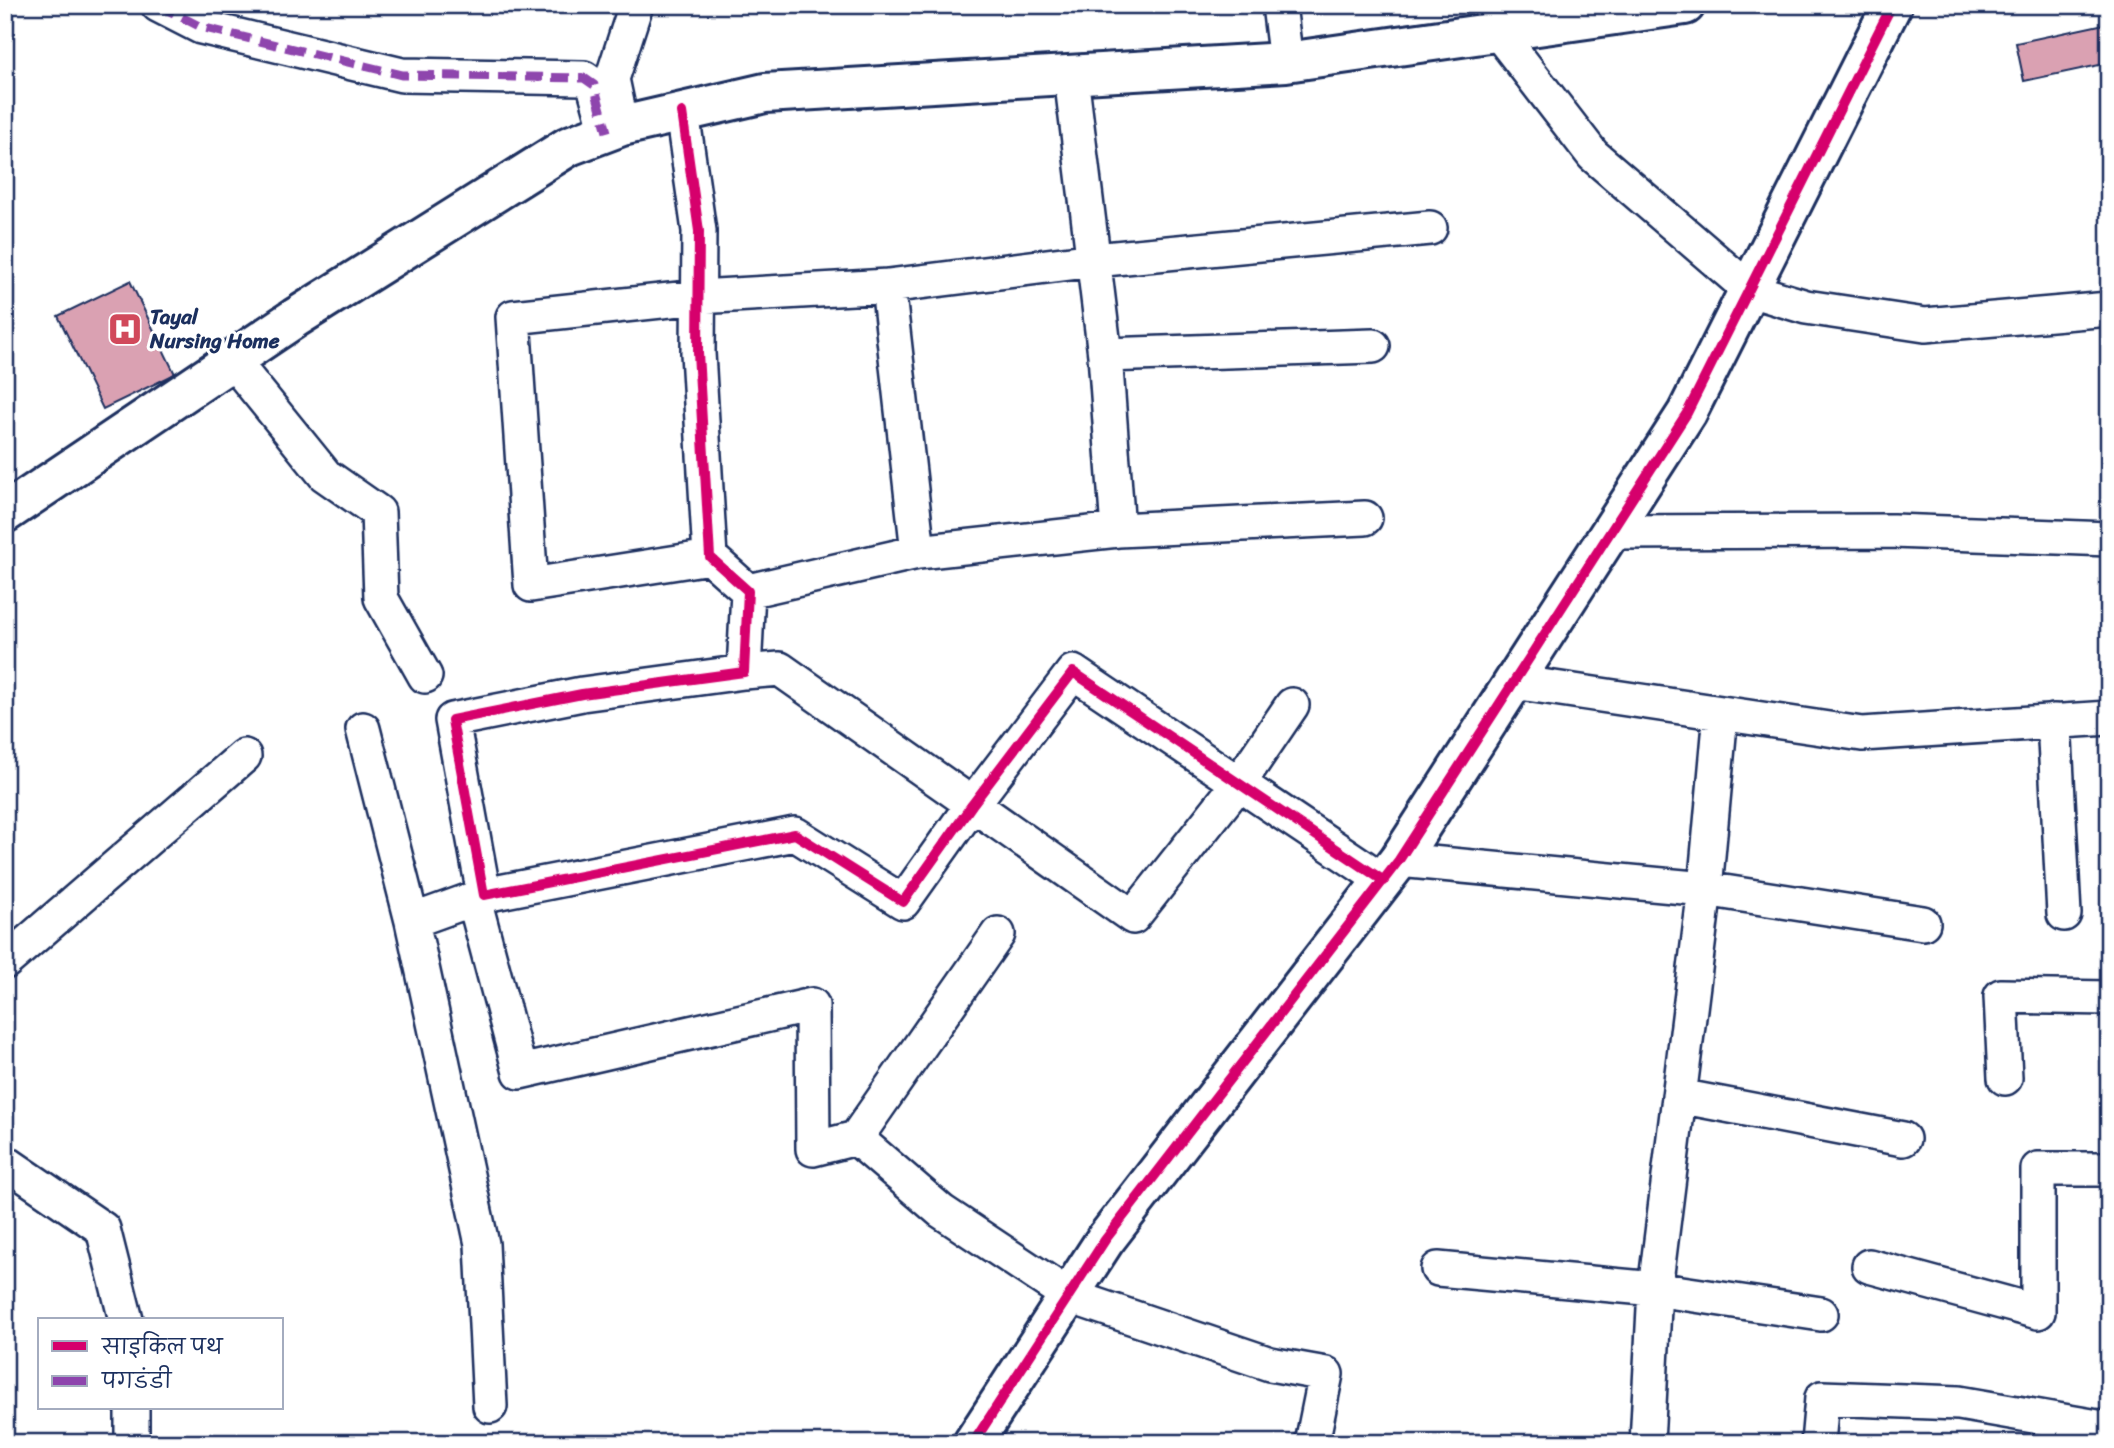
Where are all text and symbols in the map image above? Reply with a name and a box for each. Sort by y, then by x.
place label: Tayal Nursing Home [149,298,280,360]
hospital icon: Tayal Nursing Home [106,310,144,348]
legend [38,1318,284,1410]
text: साइकिल पथ [101,1328,224,1366]
text: पगडंडी [101,1362,173,1400]

